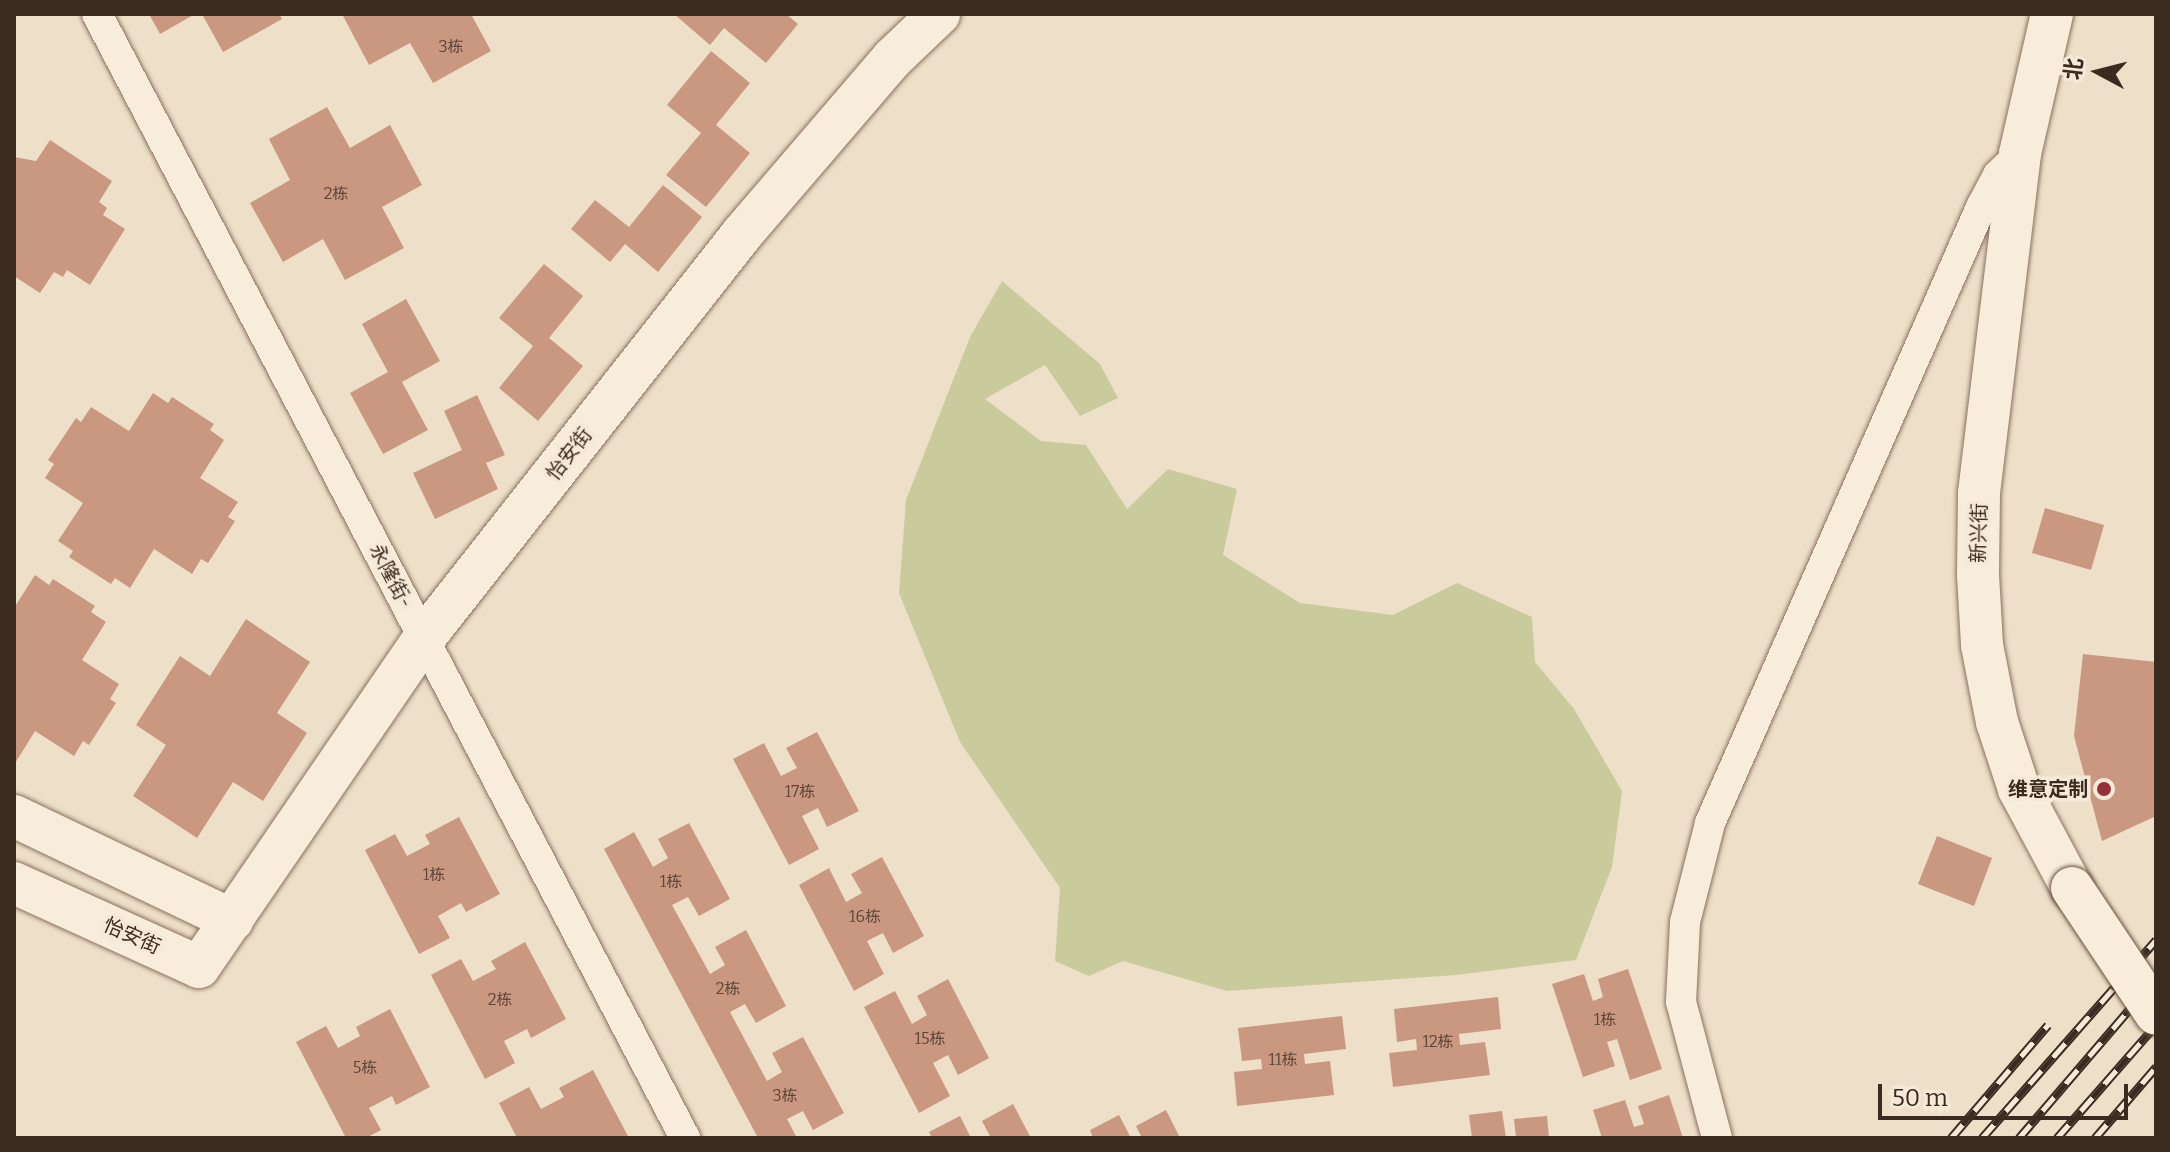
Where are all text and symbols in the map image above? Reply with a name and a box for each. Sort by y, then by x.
north arrow [2058,32,2138,112]
house number: 3栋 [438,37,464,57]
text: 北 [2059,56,2088,82]
house number: 2栋 [324,184,348,204]
street label: 怡安街 [541,423,597,485]
street label: 新兴街 [1966,503,1992,563]
street label: 永隆街- [364,540,418,612]
place label: 维意定制 [2008,777,2088,801]
marker: 维意定制 [2095,780,2113,798]
house number: 17栋 [785,782,815,802]
house number: 1栋 [423,865,445,885]
house number: 1栋 [660,872,682,892]
house number: 16栋 [849,907,881,927]
street label: 怡安街 [100,913,164,959]
house number: 2栋 [716,979,740,999]
house number: 2栋 [488,990,512,1010]
house number: 1栋 [1594,1010,1616,1030]
house number: 15栋 [914,1029,946,1049]
house number: 12栋 [1422,1032,1454,1052]
house number: 11栋 [1269,1050,1297,1070]
house number: 5栋 [353,1058,377,1078]
scale bar [1882,1068,2132,1118]
text: 50 m [1892,1084,1948,1112]
house number: 3栋 [772,1086,798,1106]

